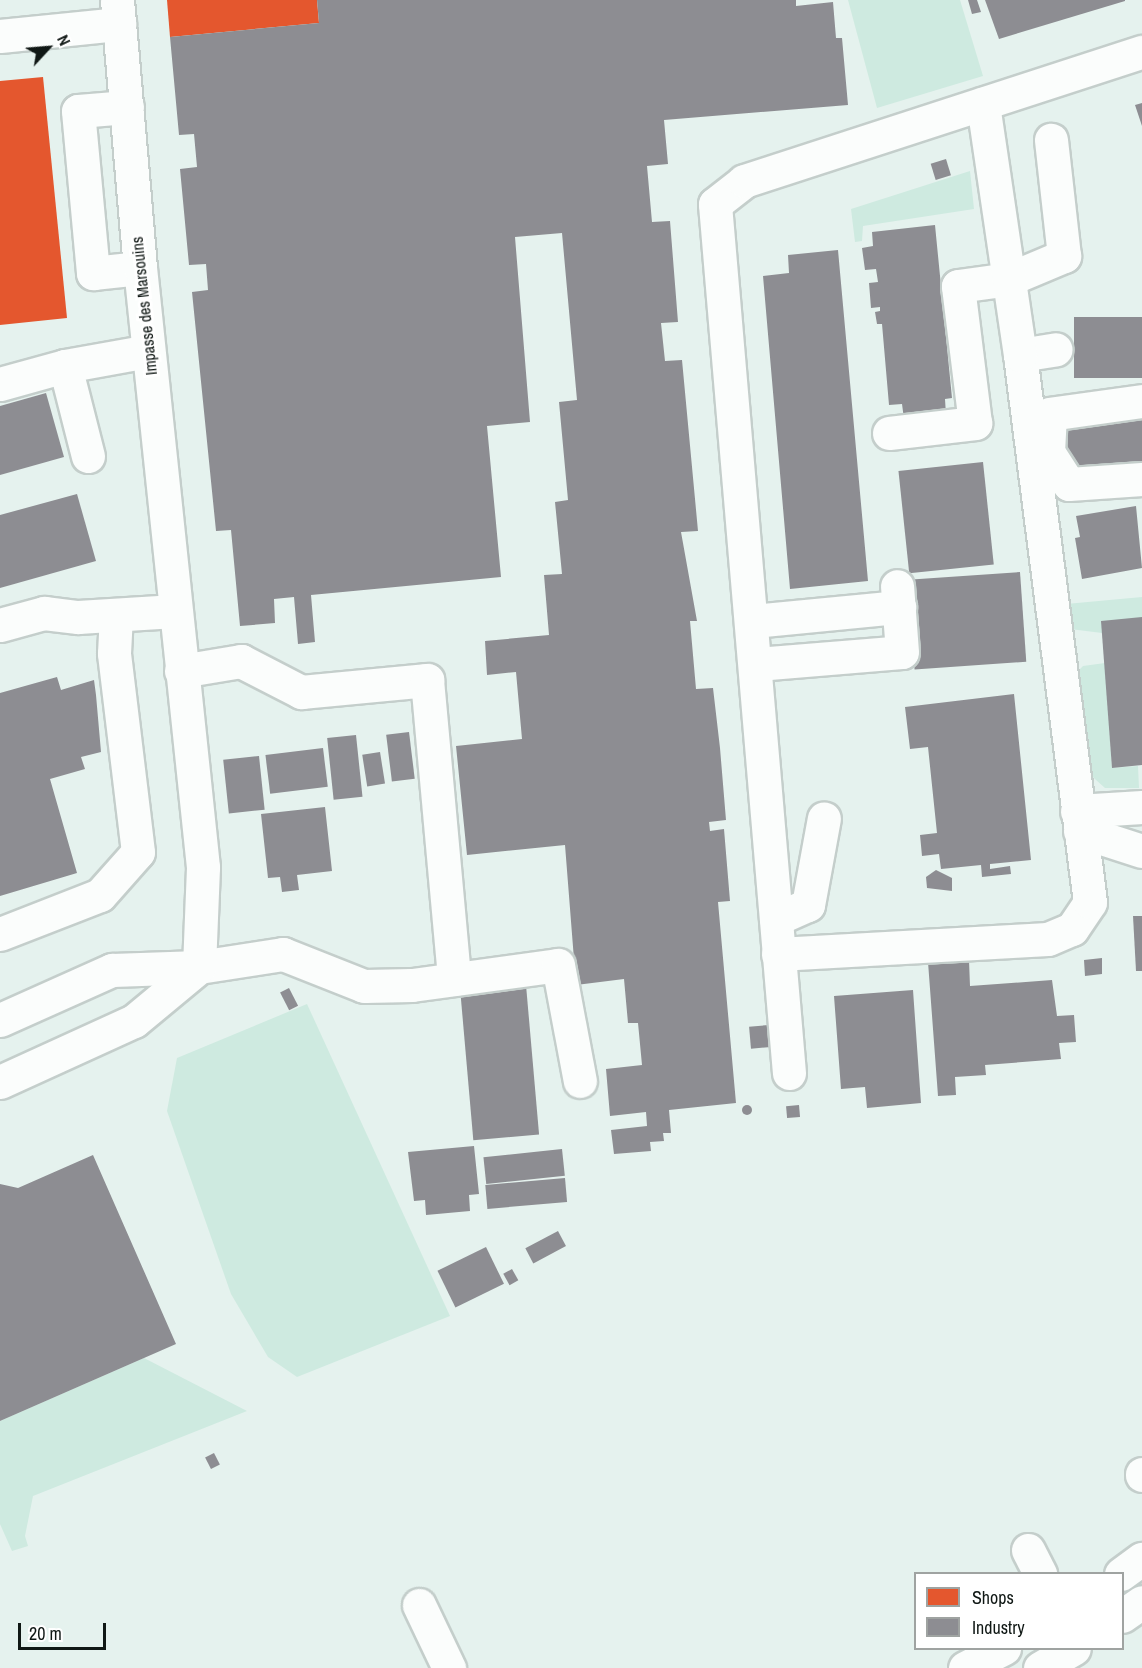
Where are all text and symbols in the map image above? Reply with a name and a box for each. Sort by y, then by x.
north arrow [18,18,78,78]
text: N [52,31,76,49]
street label: Impasse des Marsouins [127,236,161,376]
legend [914,1572,1124,1650]
text: Shops [972,1585,1014,1610]
scale bar [21,1611,110,1649]
text: Industry [972,1615,1025,1640]
text: 20 m [29,1621,62,1646]

